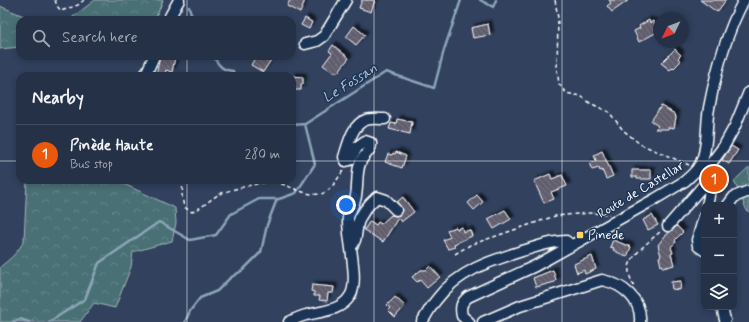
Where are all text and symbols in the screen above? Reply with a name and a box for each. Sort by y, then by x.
north arrow [653,12,689,48]
search box [16,16,296,60]
icon: search [30,27,52,49]
text: Search here [62,28,138,48]
water label: Le Fossan [319,59,381,107]
text: Nearby [32,87,84,109]
text: Pinède Haute [70,136,153,156]
text: 1 [42,146,48,163]
text: 280 m [245,146,280,163]
text: Bus stop [70,156,113,173]
street label: Route de Castellar [594,157,688,223]
pin: 1 [701,164,727,194]
your location [336,195,356,215]
map controls [701,202,737,310]
button: + [701,202,737,238]
place label: Pinede [588,227,624,244]
marker: Pinede [575,230,585,240]
button: − [701,238,737,274]
button: layers [701,274,737,310]

